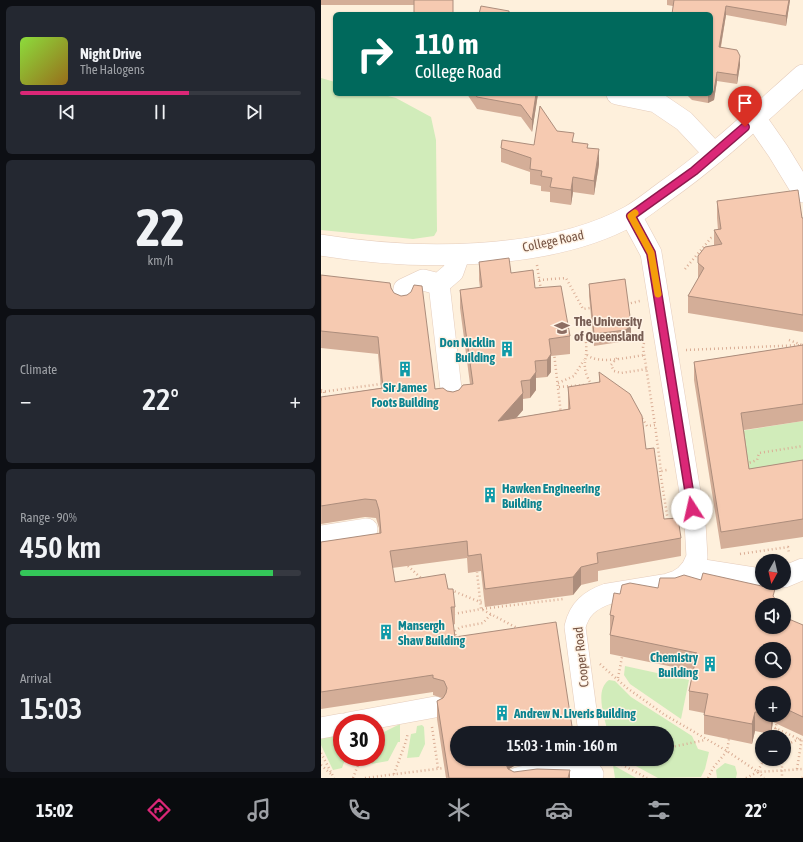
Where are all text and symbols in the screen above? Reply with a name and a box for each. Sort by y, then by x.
icon: right [349,28,401,80]
text: 110 m [415,28,478,60]
text: Night Drive [80,45,142,62]
text: College Road [415,61,501,82]
text: The Halogens [80,62,145,77]
pin [728,86,762,127]
icon: arrive [734,92,756,114]
icon: previous [56,101,78,123]
icon: pause [149,101,171,123]
icon: next [243,101,265,123]
text: 22 [136,197,185,257]
street label: College Road [521,227,585,255]
text: km/h [148,253,173,268]
place label: The University of Queensland [574,314,644,344]
school or university icon: The University of Queensland [553,319,571,337]
place label: Don Nicklin Building [440,335,495,365]
building icon: Don Nicklin Building [498,340,516,358]
building icon: Sir James Foots Building [396,360,414,378]
text: Climate [20,362,57,377]
place label: Sir James Foots Building [371,380,439,410]
text: 22° [142,382,179,416]
text: − [20,387,31,413]
text: + [290,387,301,413]
place label: Hawken Engineering Building [502,481,600,511]
building icon: Hawken Engineering Building [481,486,499,504]
position arrow [671,488,713,530]
text: Range · 90% [20,510,77,525]
text: 450 km [20,530,101,564]
north arrow [755,554,791,590]
map controls [755,554,791,766]
button: sound [755,598,791,634]
place label: Mansergh Shaw Building [398,618,466,648]
building icon: Mansergh Shaw Building [377,623,395,641]
street label: Cooper Road [570,626,592,688]
button: search [755,642,791,678]
place label: Chemistry Building [650,650,699,680]
building icon: Chemistry Building [701,655,719,673]
text: Arrival [20,671,52,686]
button: + [755,686,791,722]
text: 15:03 [20,691,82,725]
building icon: Andrew N. Liveris Building [493,704,511,722]
place label: Andrew N. Liveris Building [513,706,636,721]
speed limit sign: 30 [333,714,385,766]
button: − [755,730,791,766]
text: 15:03 · 1 min · 160 m [507,737,617,754]
icon: directions [145,796,173,824]
icon: music [245,796,273,824]
icon: phone [345,796,373,824]
icon: climate [445,796,473,824]
icon: car [545,796,573,824]
icon: filters [645,796,673,824]
text: 15:02 [36,800,73,821]
text: 22° [745,800,767,821]

